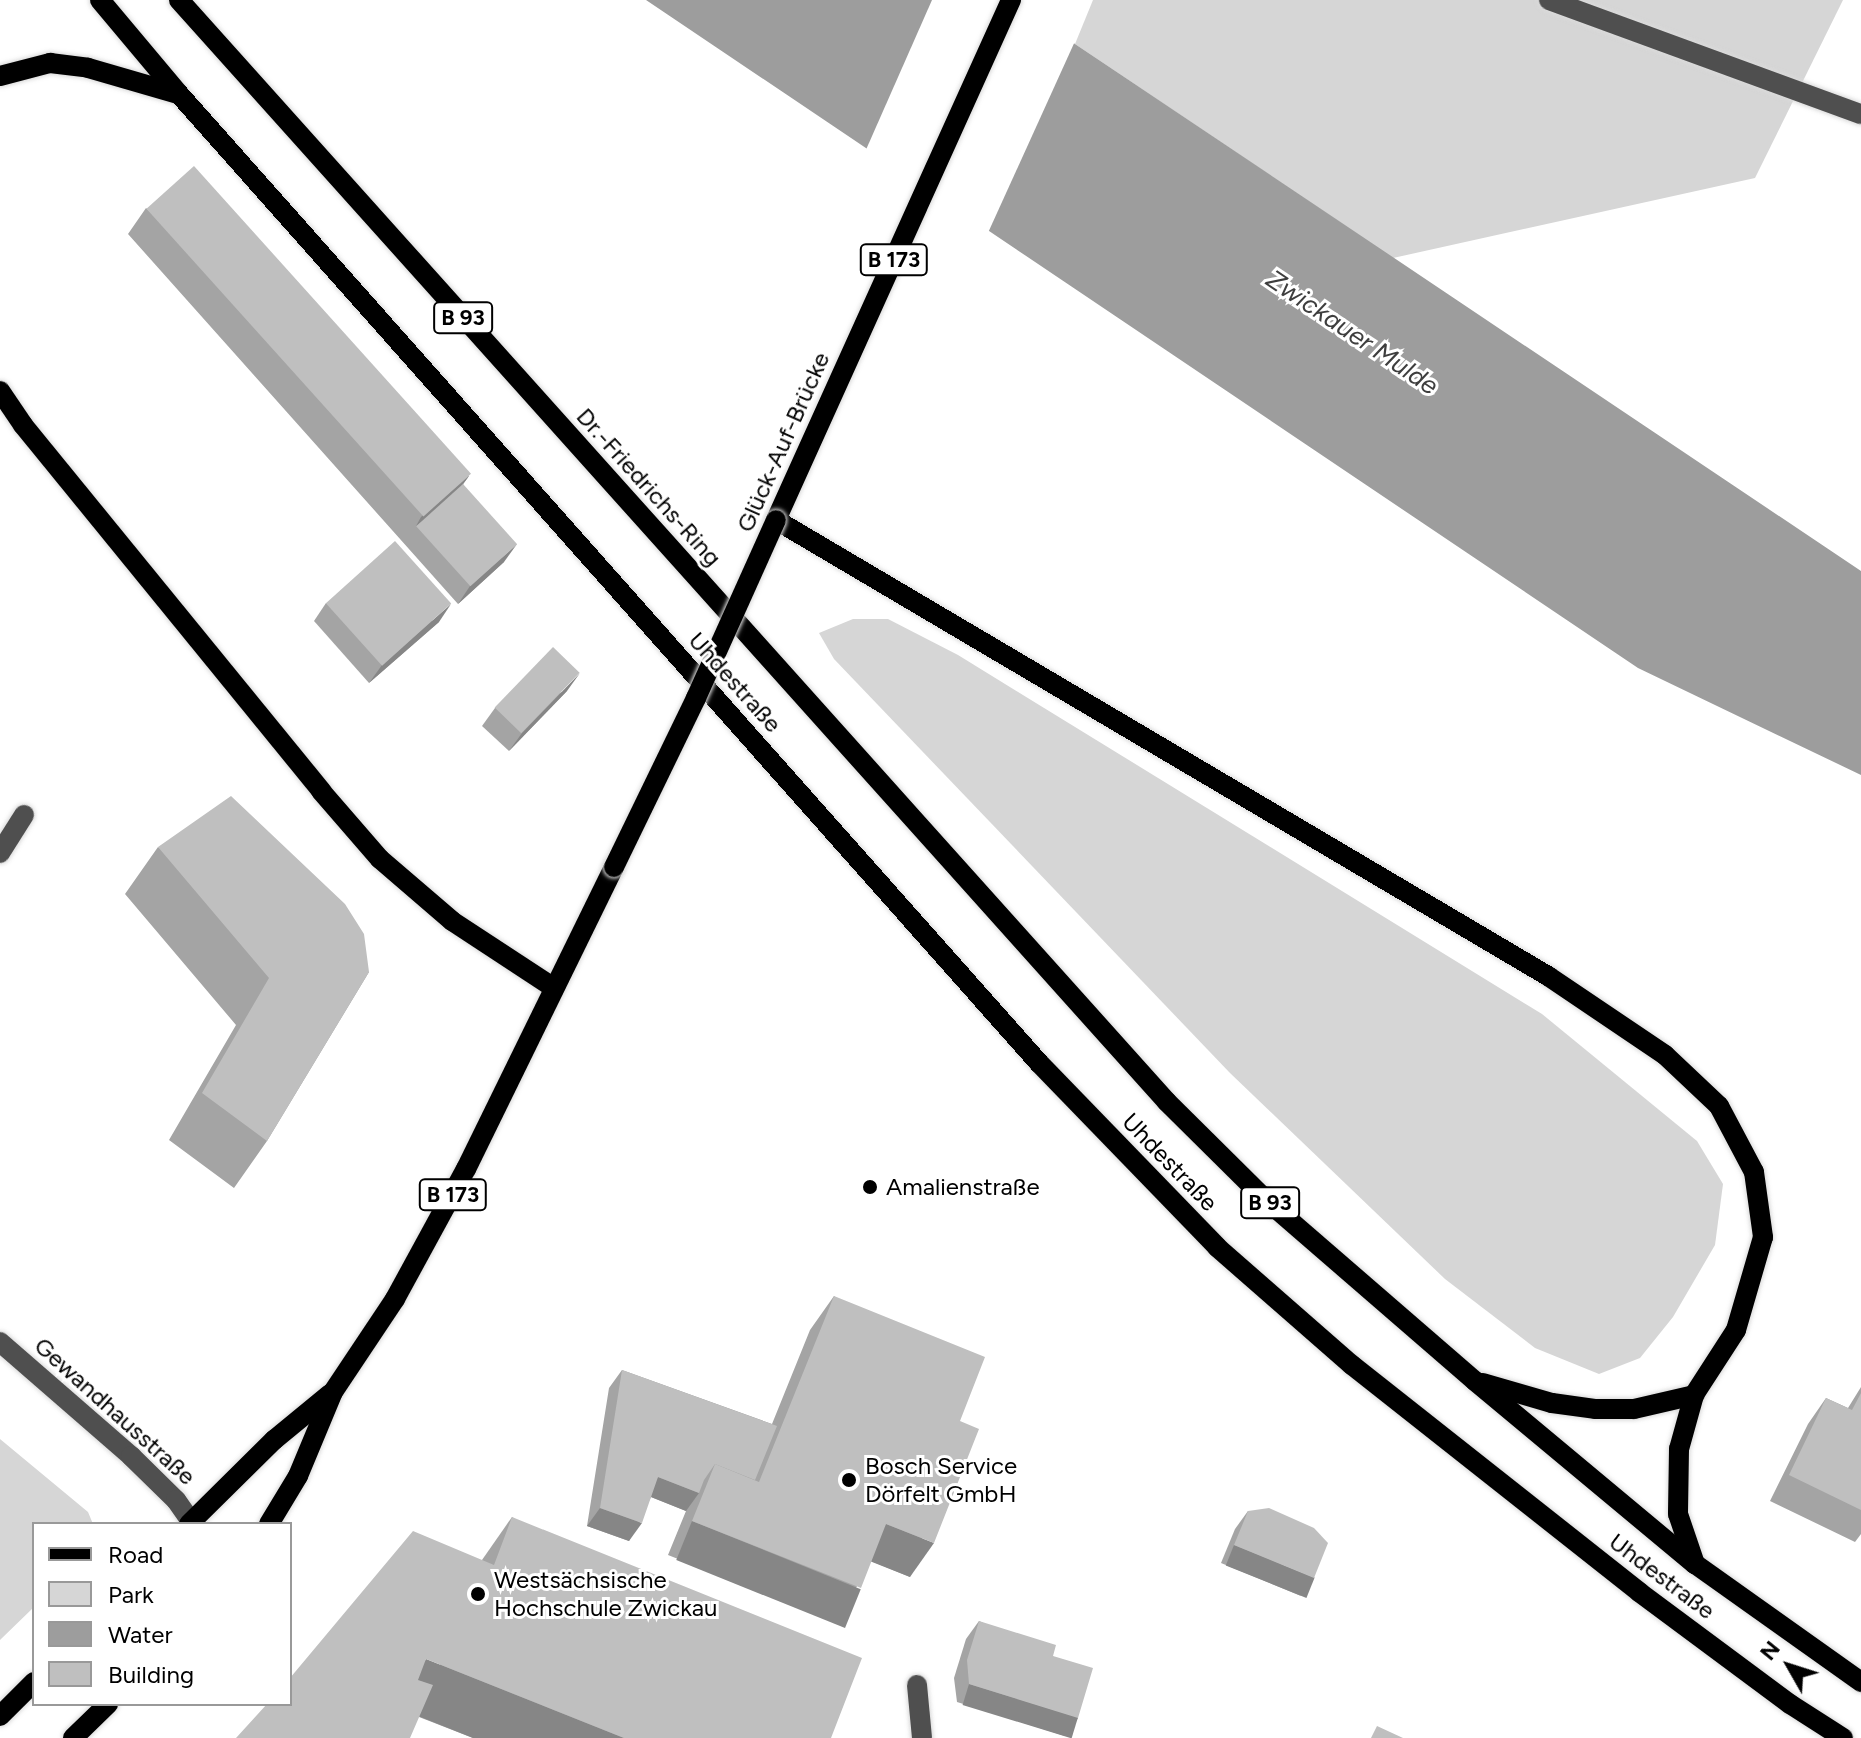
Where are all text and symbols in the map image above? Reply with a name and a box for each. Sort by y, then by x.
road number: B 173 [858,242,930,278]
water label: Zwickauer Mulde [1260,264,1444,402]
road number: B 93 [433,300,493,336]
street label: Glück-Auf-Brücke [730,348,836,536]
street label: Dr.-Friedrichs-Ring [571,402,727,572]
street label: Uhdestraße [683,626,787,738]
street label: Uhdestraße [1116,1107,1224,1217]
place label: Amalienstraße [886,1173,1040,1201]
road number: B 173 [417,1177,489,1213]
marker: Amalienstraße [861,1178,879,1196]
road number: B 93 [1240,1185,1300,1221]
street label: Gewandhausstraße [29,1331,201,1491]
place label: Bosch Service Dörfelt GmbH [865,1452,1017,1508]
marker: Bosch Service Dörfelt GmbH [840,1471,858,1489]
legend [32,1522,292,1706]
street label: Uhdestraße [1604,1527,1720,1625]
text: Road [108,1540,163,1569]
place label: Westsächsische Hochschule Zwickau [494,1566,717,1622]
text: Park [108,1580,154,1609]
marker: Westsächsische Hochschule Zwickau [469,1585,487,1603]
text: Water [108,1620,173,1649]
north arrow [1749,1626,1829,1706]
text: N [1754,1635,1786,1666]
text: Building [108,1660,194,1689]

